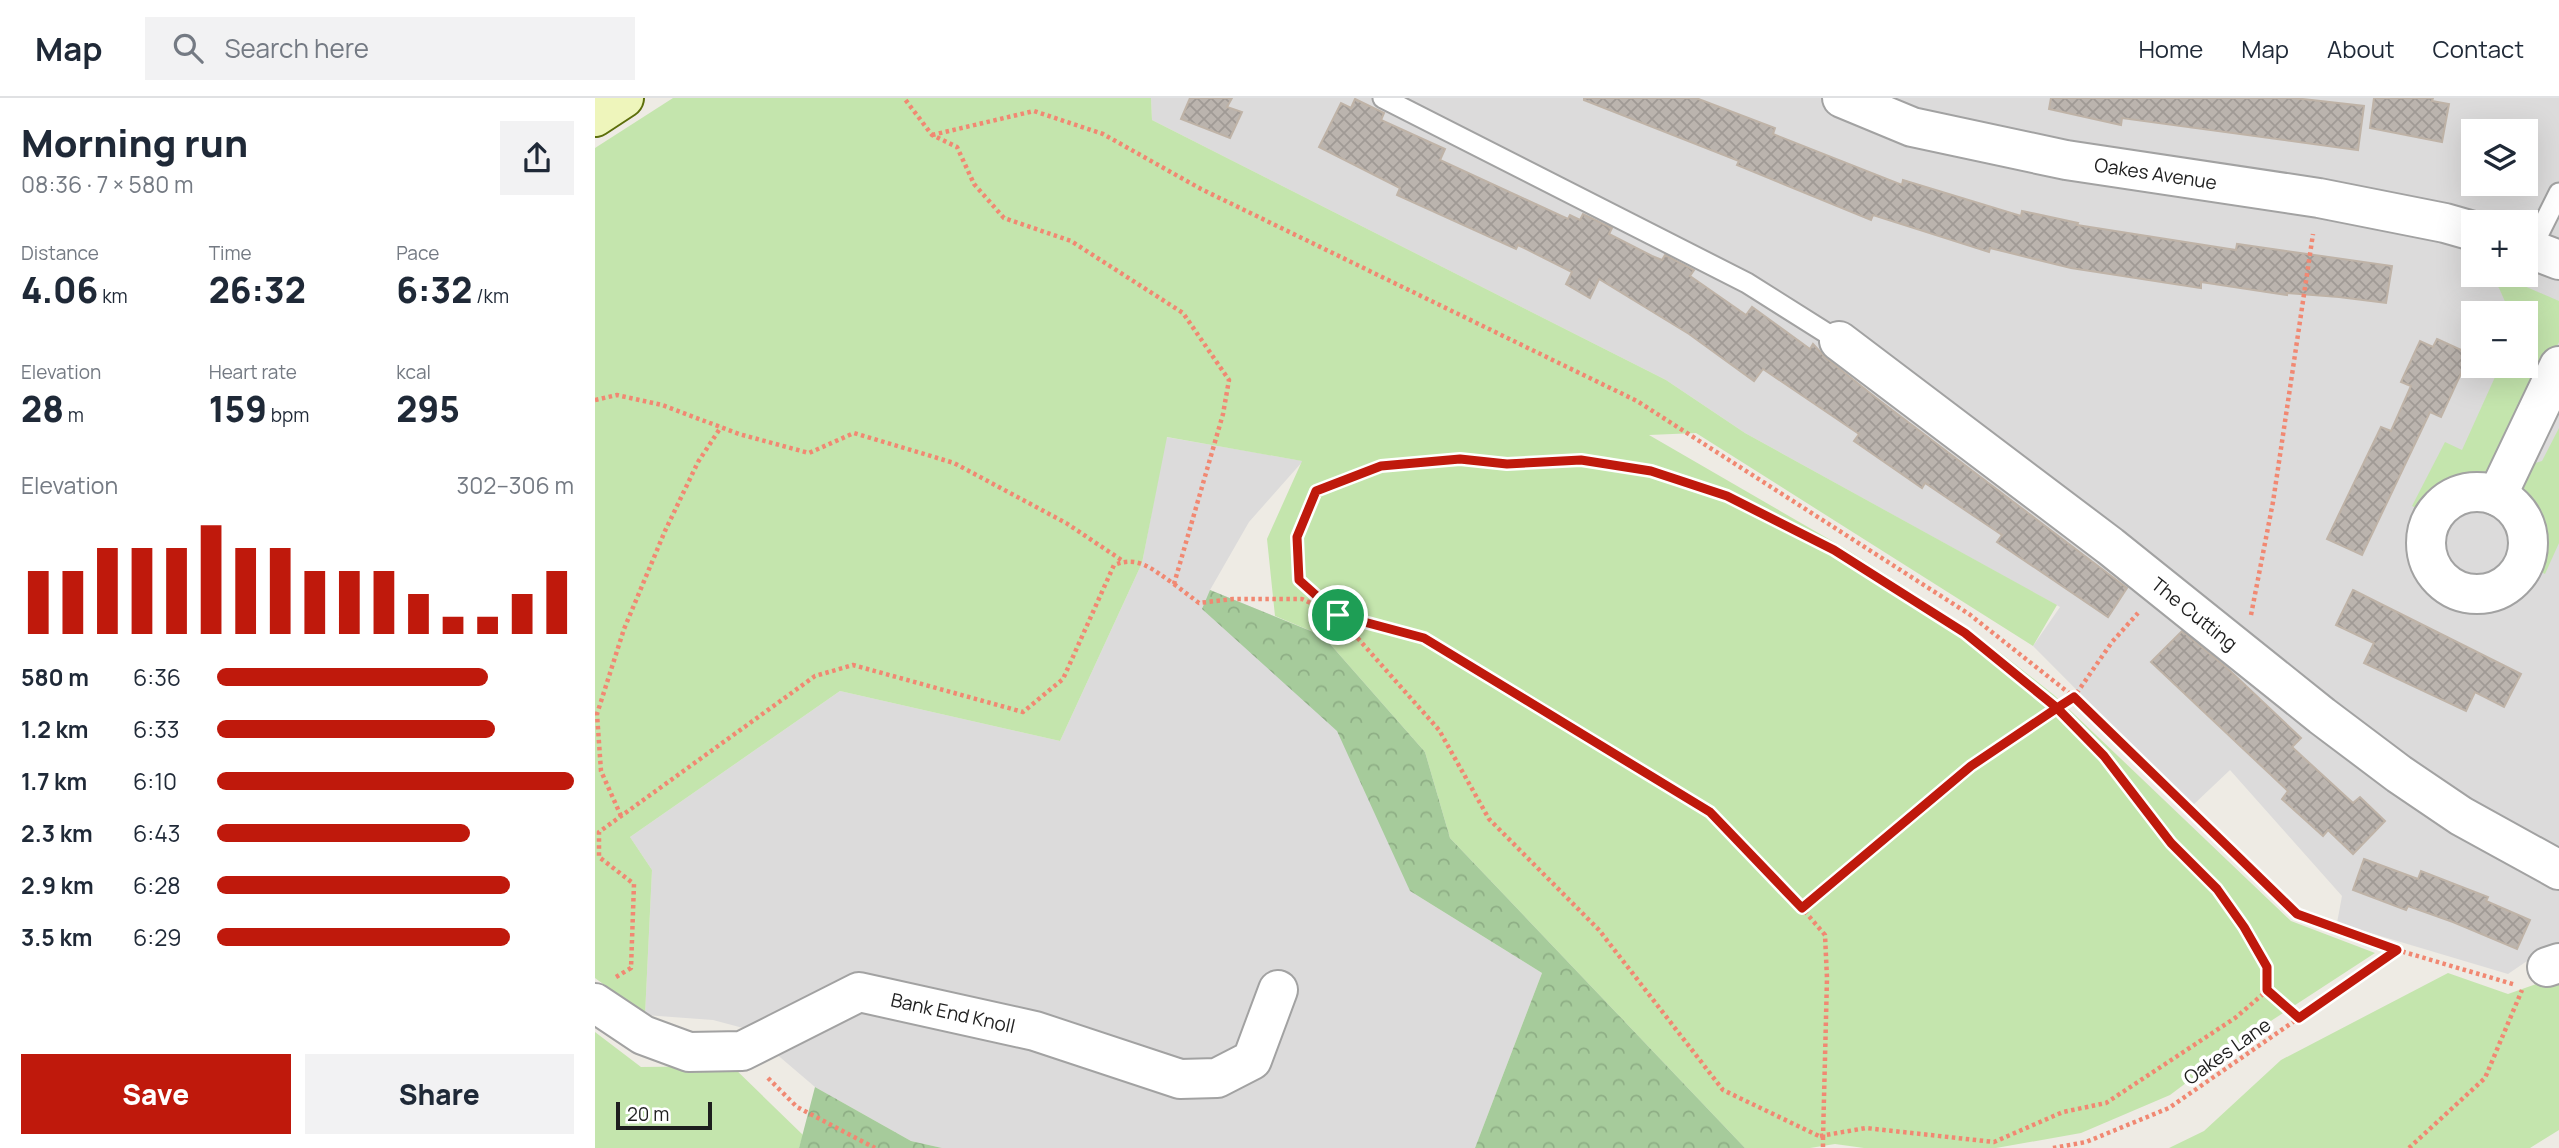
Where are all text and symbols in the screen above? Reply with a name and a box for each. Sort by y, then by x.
search box [145,17,635,80]
text: Map [35,26,103,71]
icon: search [169,29,207,67]
text: Search here [225,30,369,66]
text: Home [2138,32,2203,65]
text: Map [2241,32,2289,65]
text: About [2327,32,2395,65]
text: Contact [2433,32,2524,65]
text: Morning run [21,116,248,168]
map controls [2461,119,2538,378]
button: layers [2461,119,2538,196]
button: share [500,121,574,195]
street label: Oakes Avenue [2093,151,2219,196]
text: 08:36 · 7 × 580 m [21,168,193,200]
button: + [2461,210,2538,287]
text: Distance [21,240,99,266]
text: Time [209,240,252,266]
text: Pace [396,240,439,266]
text: 4.06 [21,266,98,314]
text: 26:32 [209,266,306,314]
text: 6:32 [396,266,472,314]
text: km [98,283,128,309]
text: /km [472,283,509,309]
button: − [2461,301,2538,378]
text: Elevation [21,359,101,385]
text: Heart rate [209,359,297,385]
text: kcal [396,359,431,385]
text: 28 [21,385,64,433]
text: 159 [209,385,267,433]
text: 295 [396,385,460,433]
text: m [64,402,84,428]
text: bpm [267,402,309,428]
text: Elevation [21,469,118,501]
text: 302–306 m [457,469,574,501]
street label: The Cutting [2146,571,2243,656]
pin [1308,585,1368,645]
icon: arrive [1319,596,1357,634]
text: 580 m [21,661,89,693]
text: 6:36 [133,661,181,693]
text: 1.2 km [21,713,88,745]
text: 6:33 [133,713,180,745]
text: 1.7 km [21,765,87,797]
text: 6:10 [133,765,177,797]
text: 2.3 km [21,817,93,849]
text: 6:43 [133,817,180,849]
text: 2.9 km [21,869,94,901]
text: 6:28 [133,869,181,901]
text: 3.5 km [21,921,92,953]
text: 6:29 [133,921,182,953]
street label: Bank End Knoll [888,986,1018,1039]
street label: Oakes Lane [2178,1011,2276,1091]
button: Save [21,1054,291,1134]
button: Share [305,1054,574,1134]
scale bar [616,1099,712,1131]
text: 20 m [627,1101,669,1127]

